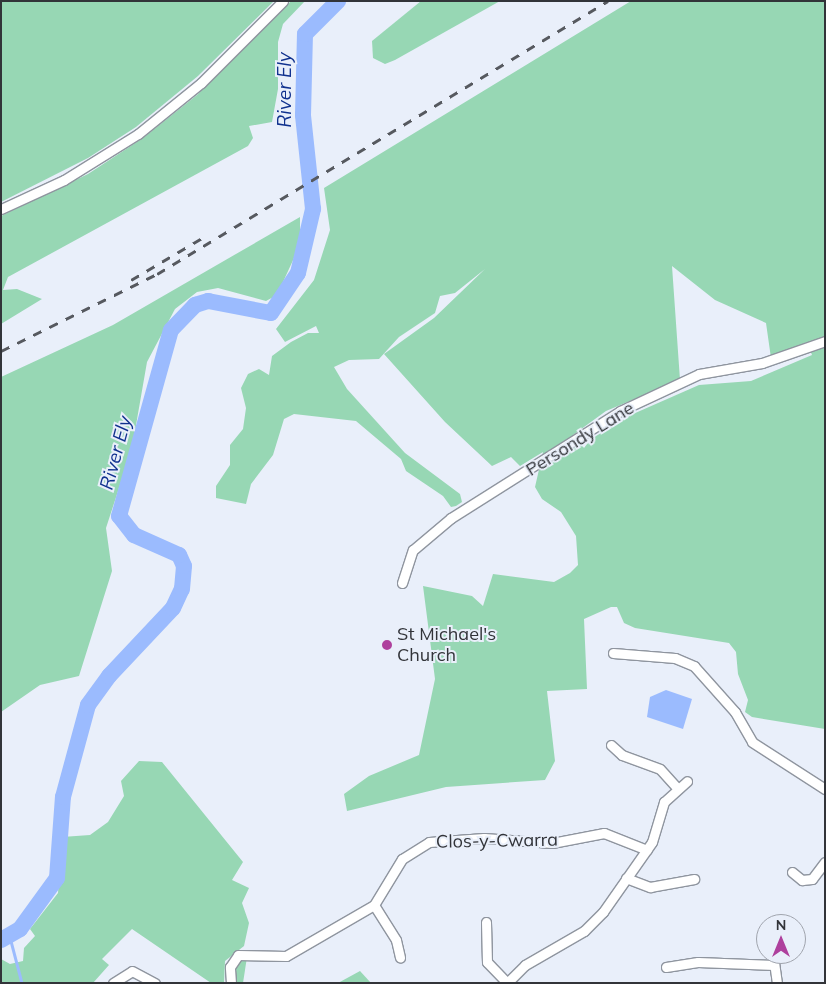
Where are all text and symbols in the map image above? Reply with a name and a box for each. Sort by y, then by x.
water label: River Ely [274,52,296,128]
street label: Persondy Lane [522,397,638,481]
water label: River Ely [95,414,137,492]
place label: St Michael's Church [397,624,496,666]
marker: St Michael's Church [381,639,393,651]
street label: Clos-y-Cwarra [436,829,558,853]
north arrow [756,914,806,964]
text: N [776,916,786,934]

